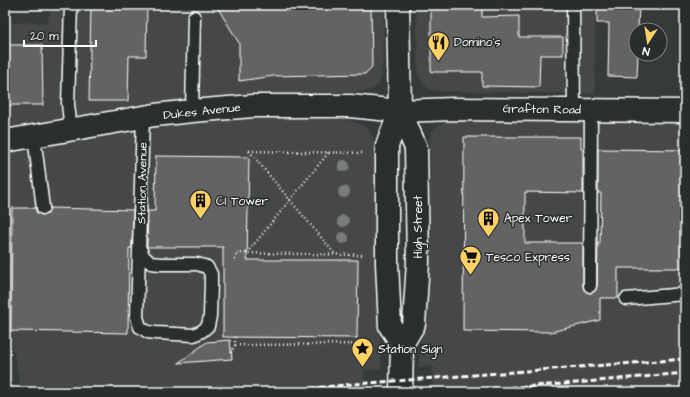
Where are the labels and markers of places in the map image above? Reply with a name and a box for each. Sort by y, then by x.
restaurant icon: Domino's [426,29,452,62]
place label: Domino's [454,34,500,51]
building icon: CI Tower [188,188,214,221]
place label: CI Tower [216,193,269,210]
building icon: Apex Tower [476,205,502,238]
place label: Apex Tower [504,210,573,227]
supermarket icon: Tesco Express [458,244,484,277]
place label: Tesco Express [486,249,570,266]
place icon: Station Sign [349,336,375,369]
place label: Station Sign [378,341,443,359]

